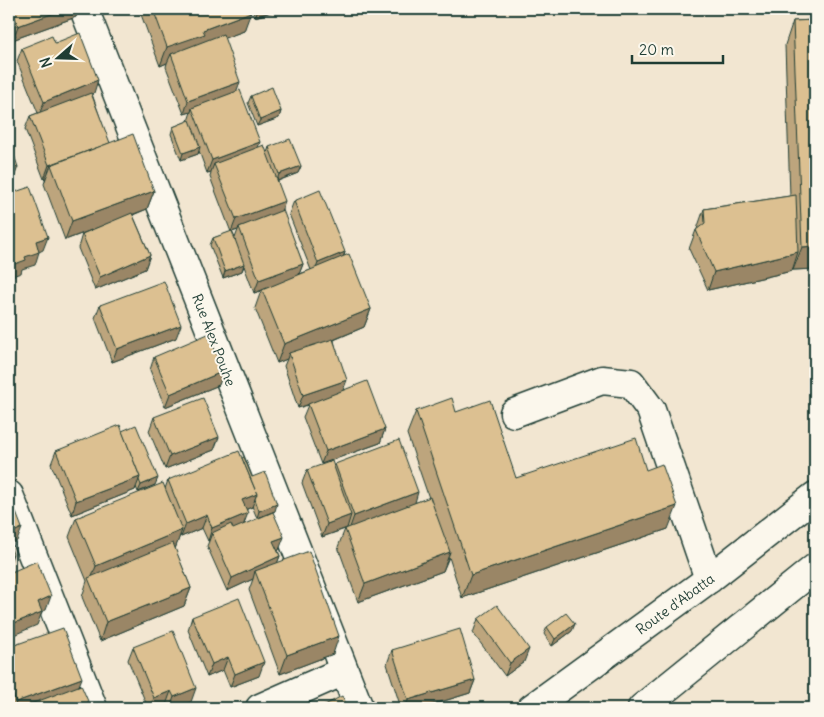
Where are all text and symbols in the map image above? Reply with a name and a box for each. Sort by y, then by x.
north arrow [32,32,82,82]
scale bar [632,32,723,64]
text: 20 m [639,40,674,59]
text: N [36,55,56,70]
street label: Rue Alex Pouhe [188,291,240,389]
street label: Route d'Abatta [632,569,718,639]

